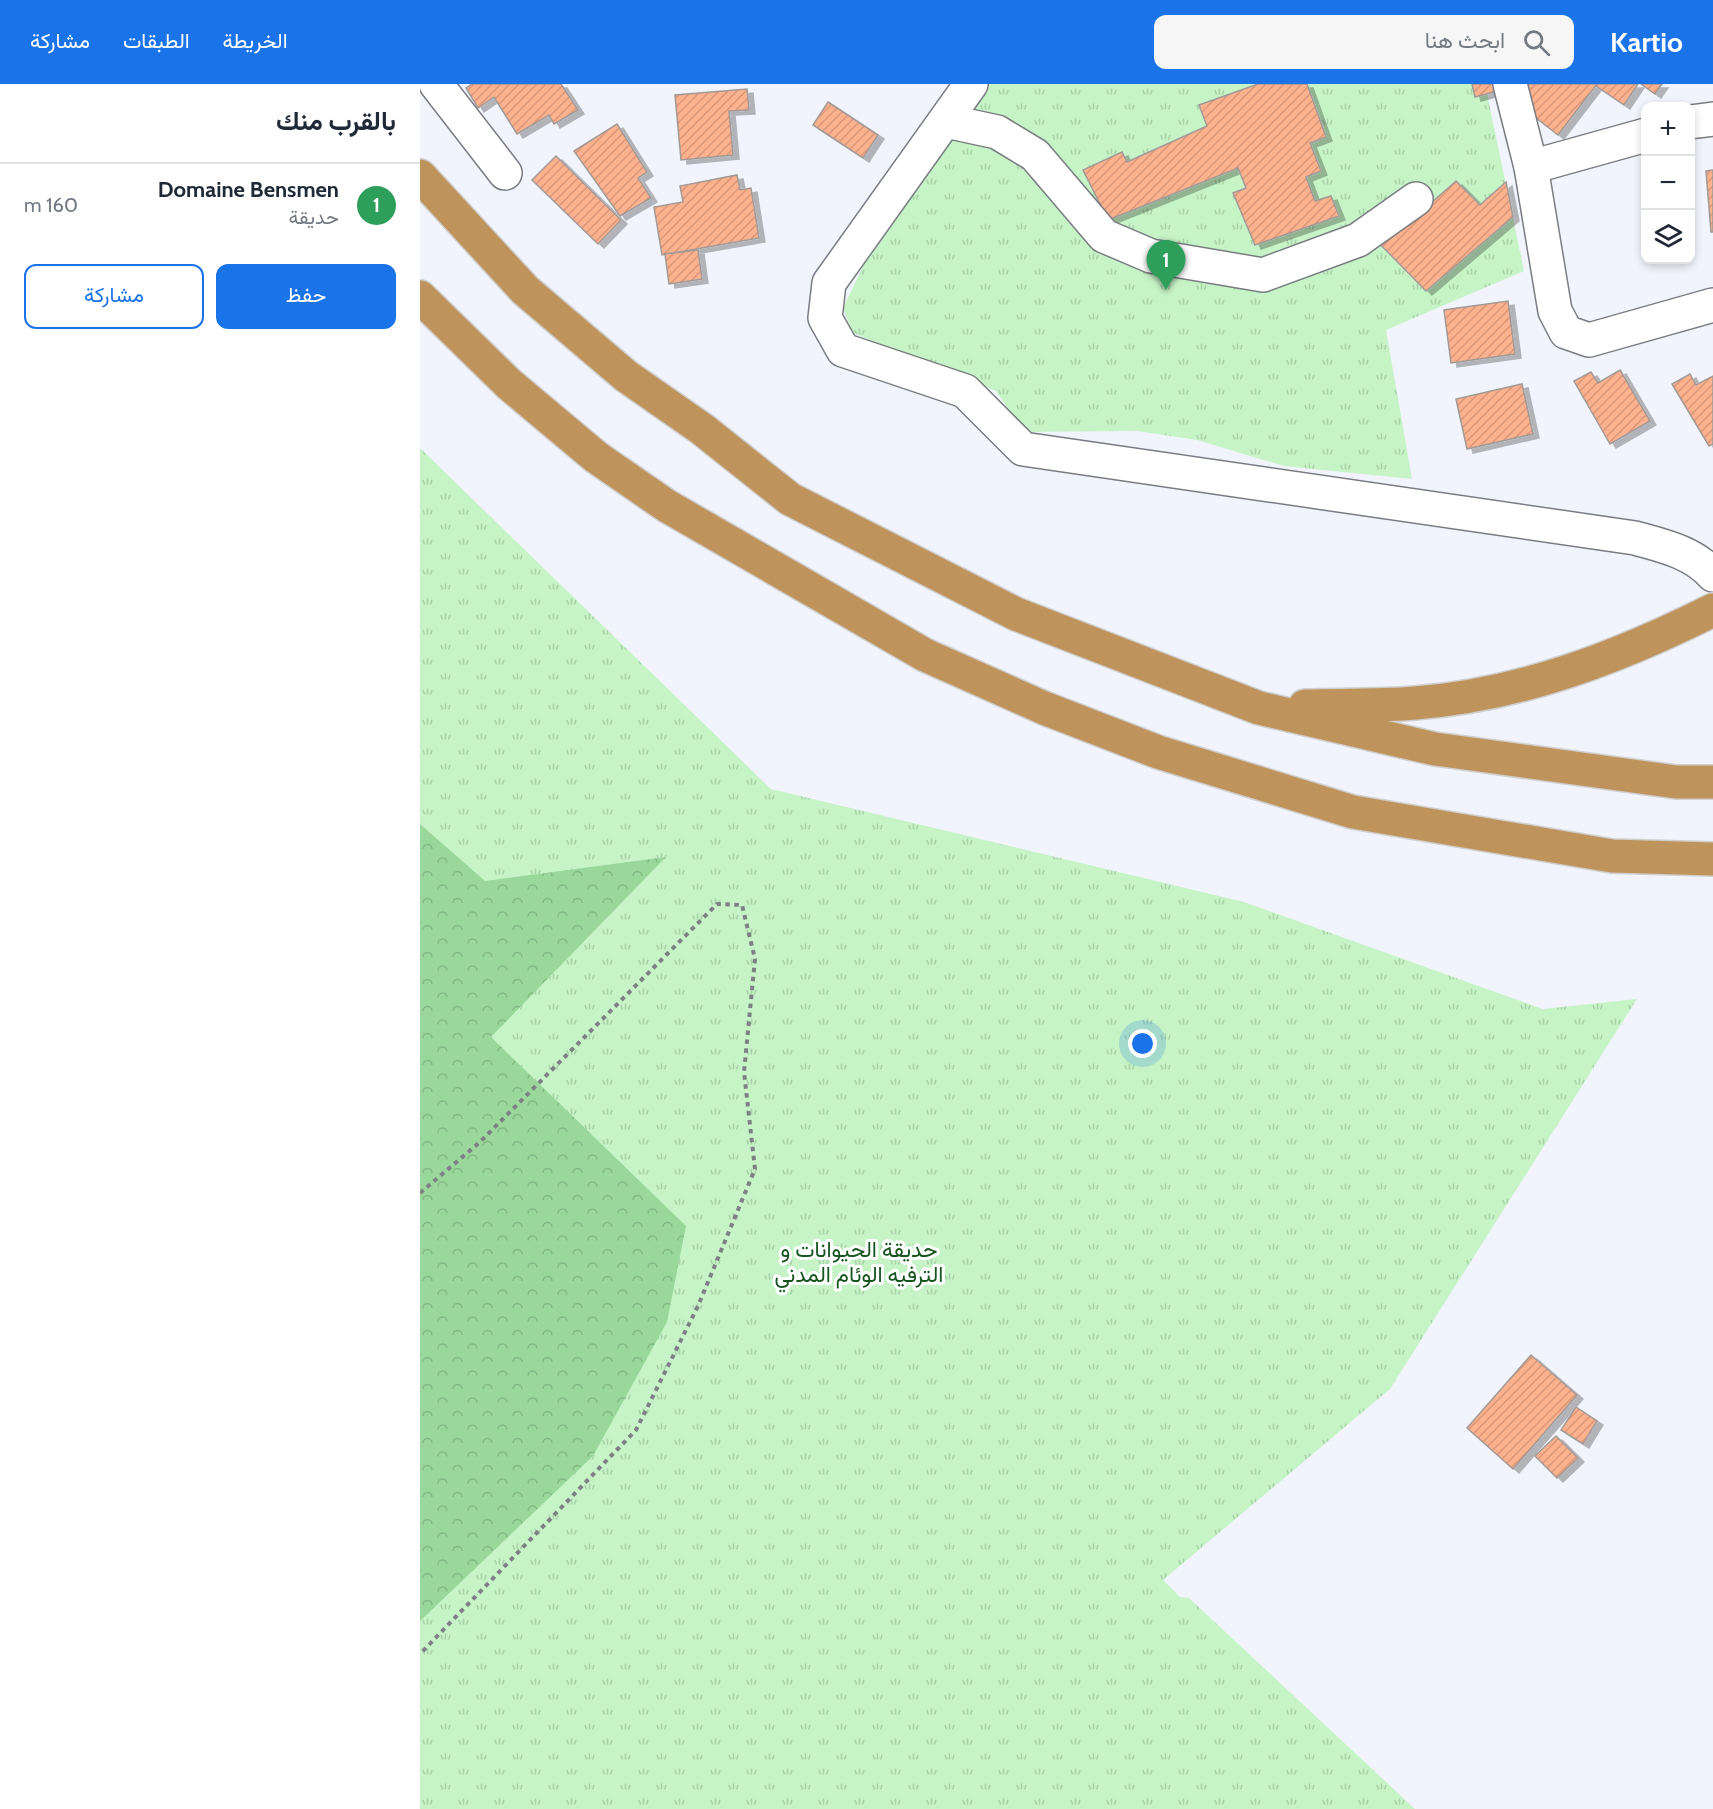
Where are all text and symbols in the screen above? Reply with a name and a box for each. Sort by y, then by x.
search box [1154,15,1574,69]
text: Kartio [1610,25,1683,59]
icon: search [1520,26,1553,59]
text: ابحث هنا [1425,27,1505,54]
text: مشاركة [30,28,90,53]
text: الطبقات [123,28,190,53]
text: الخريطة [223,28,288,53]
map controls [1641,102,1695,264]
button: + [1641,102,1695,156]
text: بالقرب منك [276,105,396,137]
button: − [1641,156,1695,210]
text: Domaine Bensmen [158,176,339,203]
text: 160 m [24,193,78,217]
text: 1 [373,193,380,217]
text: حديقة [288,205,339,229]
button: layers [1641,210,1695,264]
pin: 1 [1146,240,1186,290]
button: مشاركة [24,264,204,329]
button: حفظ [216,264,396,329]
your location [1128,1029,1157,1058]
park label: حديقة الحيوانات و الترفيه الوئام المدني [775,1236,943,1293]

